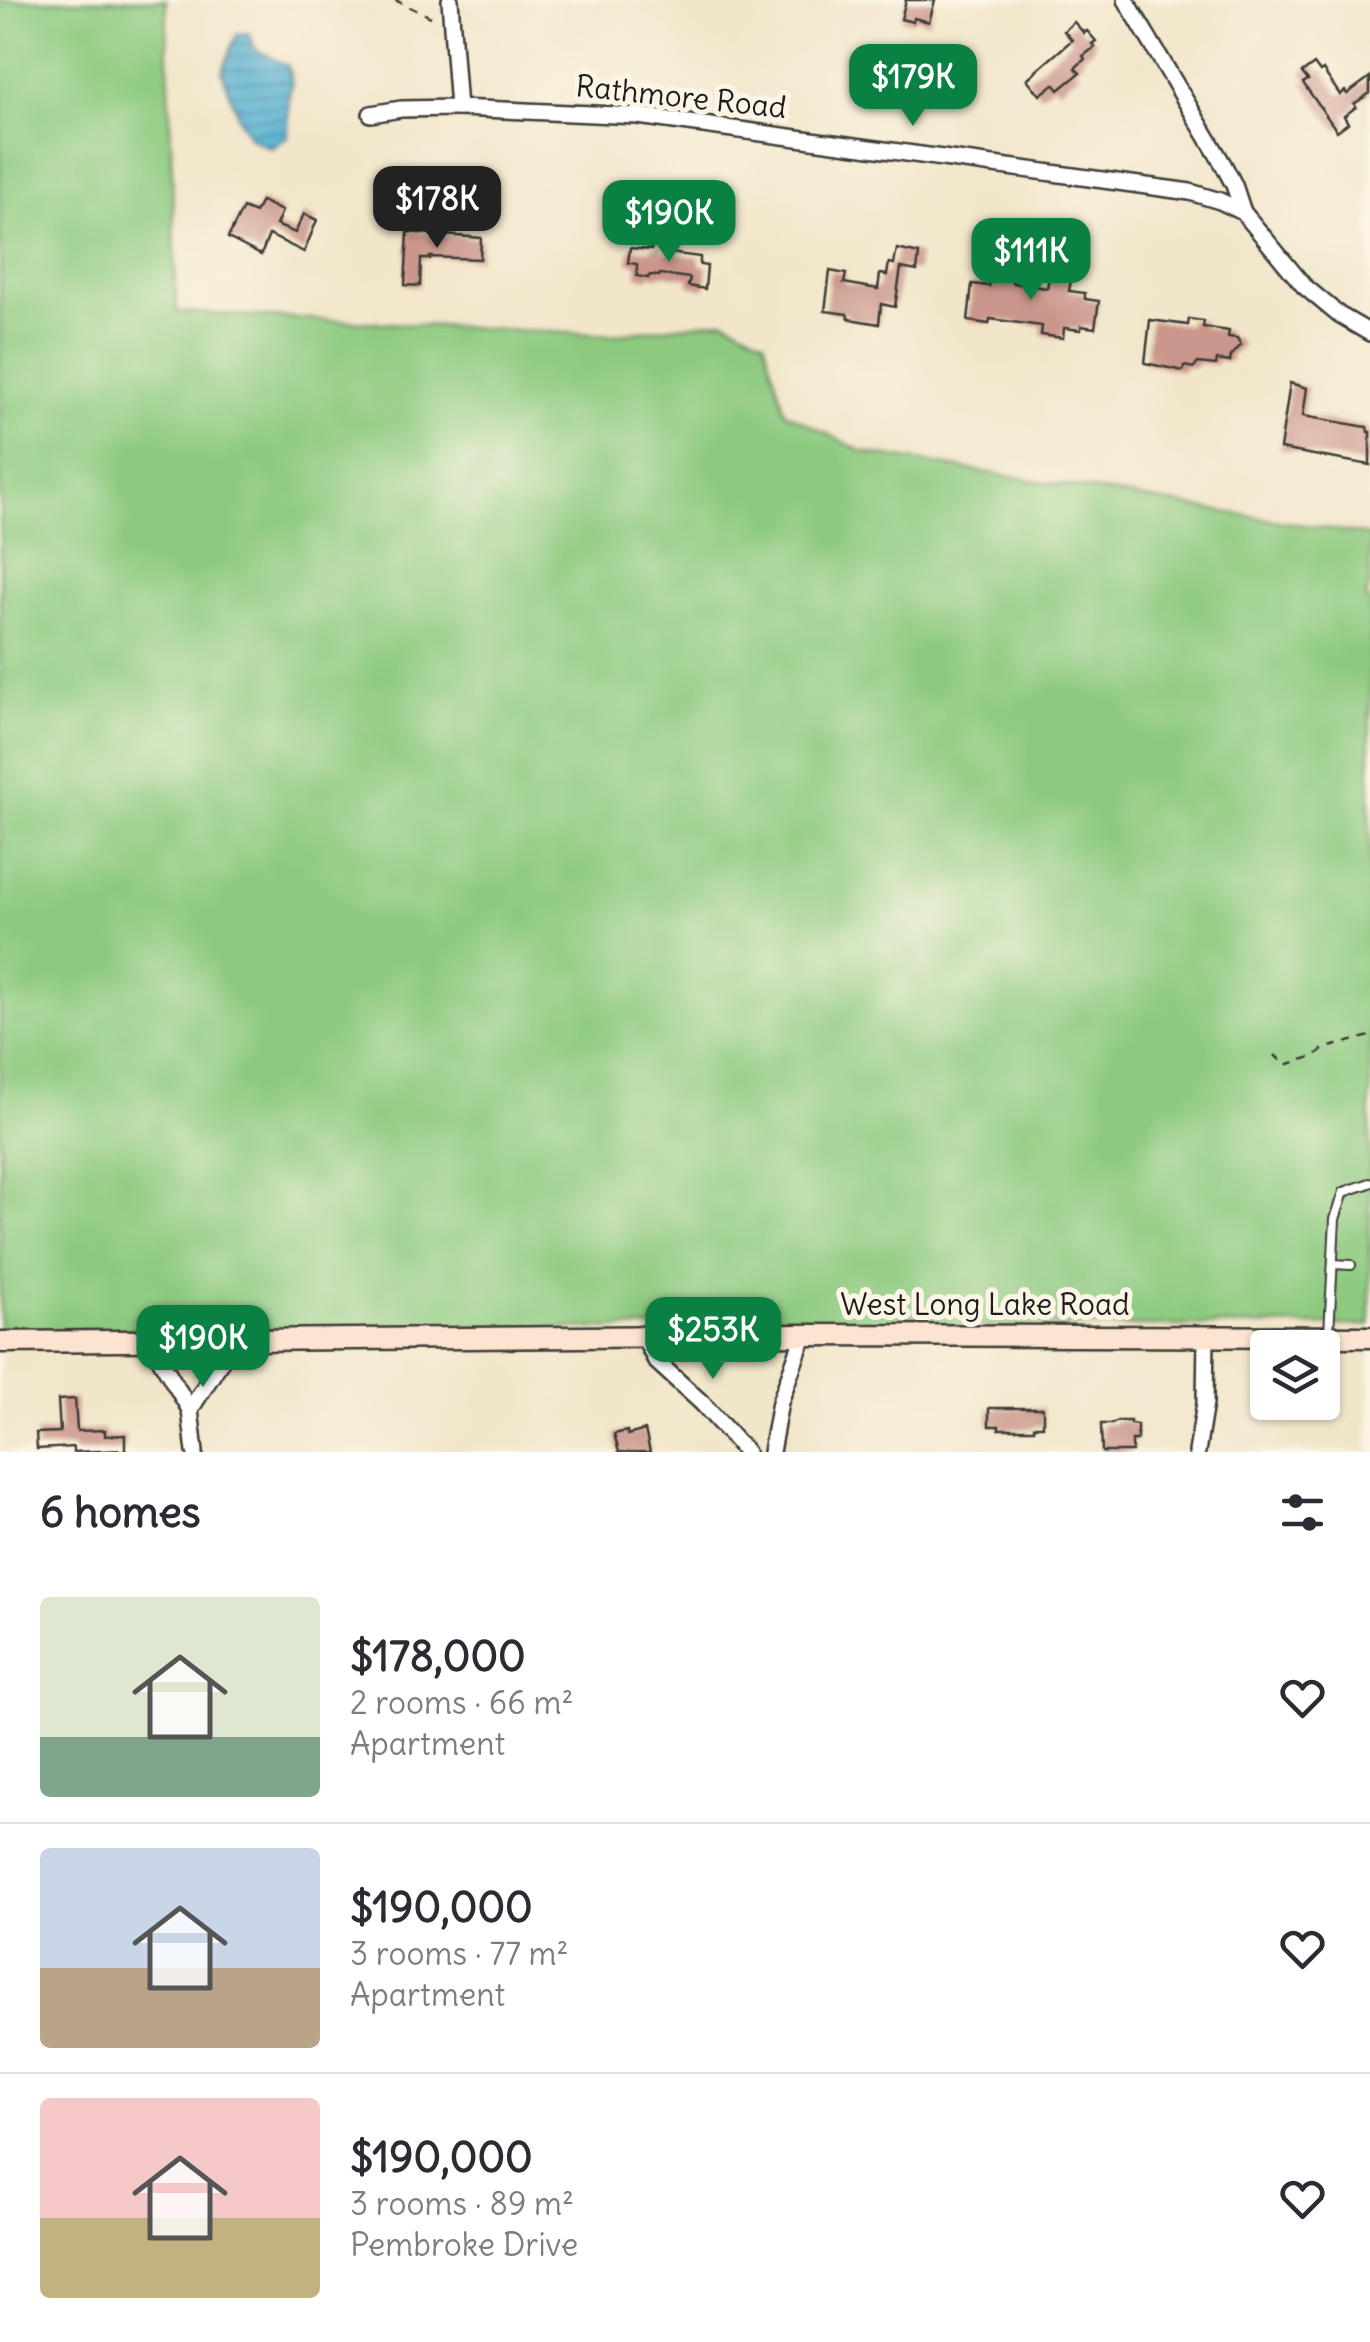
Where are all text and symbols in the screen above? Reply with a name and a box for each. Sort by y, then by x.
pin: $179K [843,44,983,129]
text: $179K [871,56,955,97]
street label: Rathmore Road [574,66,788,126]
pin: $178K [367,166,507,251]
text: $178K [395,178,479,219]
pin: $190K [599,180,739,265]
text: $190K [624,192,714,233]
pin: $111K [961,218,1101,303]
text: $111K [993,230,1069,271]
street label: West Long Lake Road [840,1285,1130,1323]
pin: $253K [643,1297,783,1382]
pin: $190K [133,1305,273,1390]
text: $253K [667,1309,759,1350]
text: $190K [158,1317,248,1358]
map controls [1250,1330,1340,1420]
button: layers [1250,1330,1340,1420]
icon: filters [1275,1485,1330,1540]
text: 6 homes [40,1486,201,1538]
text: $178,000 [350,1630,526,1682]
icon: home [120,1637,240,1757]
icon: heart [1275,1670,1330,1725]
text: 2 rooms · 66 m² [350,1682,573,1723]
text: Apartment [350,1723,505,1764]
text: $190,000 [350,1881,533,1933]
icon: home [120,1888,240,2008]
icon: heart [1275,1921,1330,1976]
text: 3 rooms · 77 m² [350,1933,569,1974]
text: Apartment [350,1974,505,2015]
text: $190,000 [350,2131,533,2183]
icon: home [120,2138,240,2258]
icon: heart [1275,2171,1330,2226]
text: 3 rooms · 89 m² [350,2183,574,2224]
text: Pembroke Drive [350,2224,578,2265]

